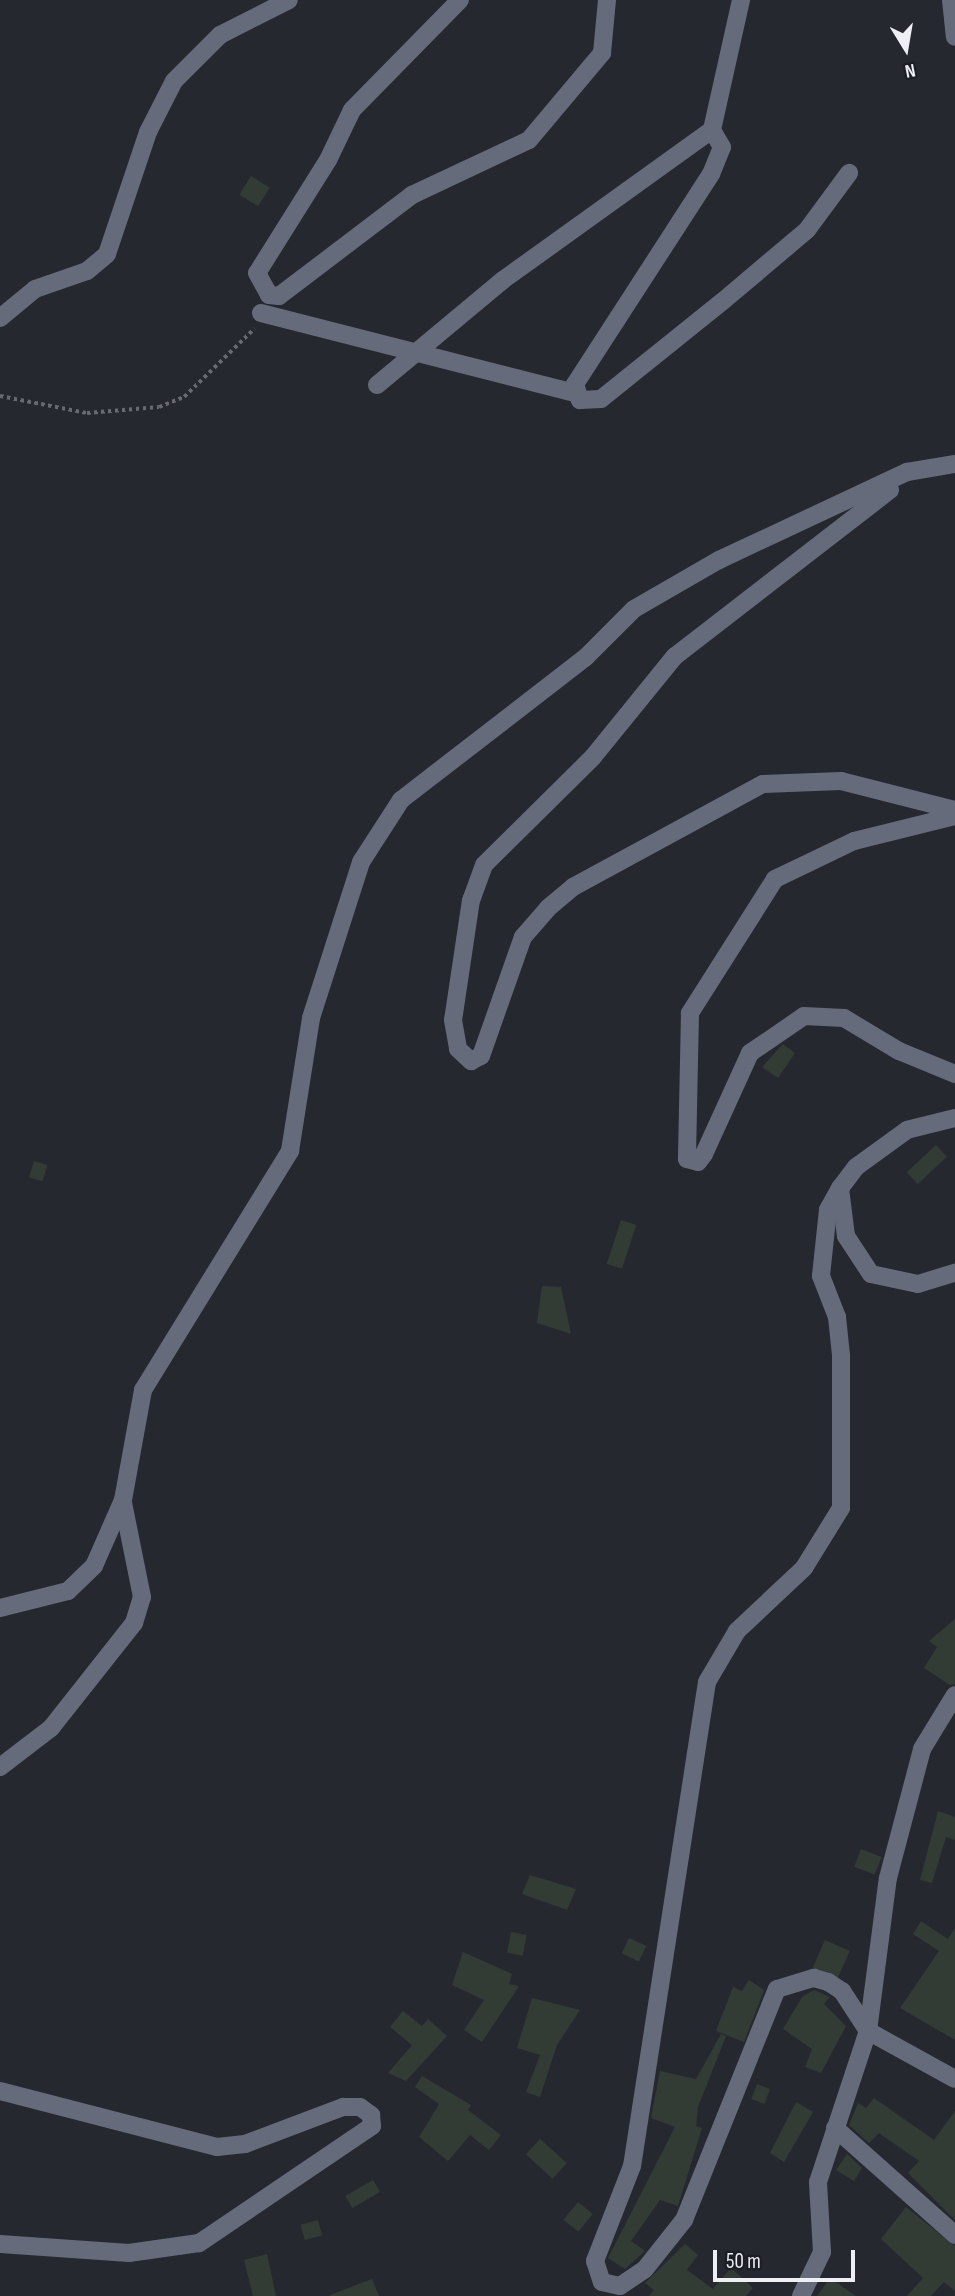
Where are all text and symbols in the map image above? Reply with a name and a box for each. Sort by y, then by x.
north arrow [871,14,941,84]
text: N [903,58,917,82]
scale bar [717,2236,859,2280]
text: 50 m [726,2249,761,2274]

